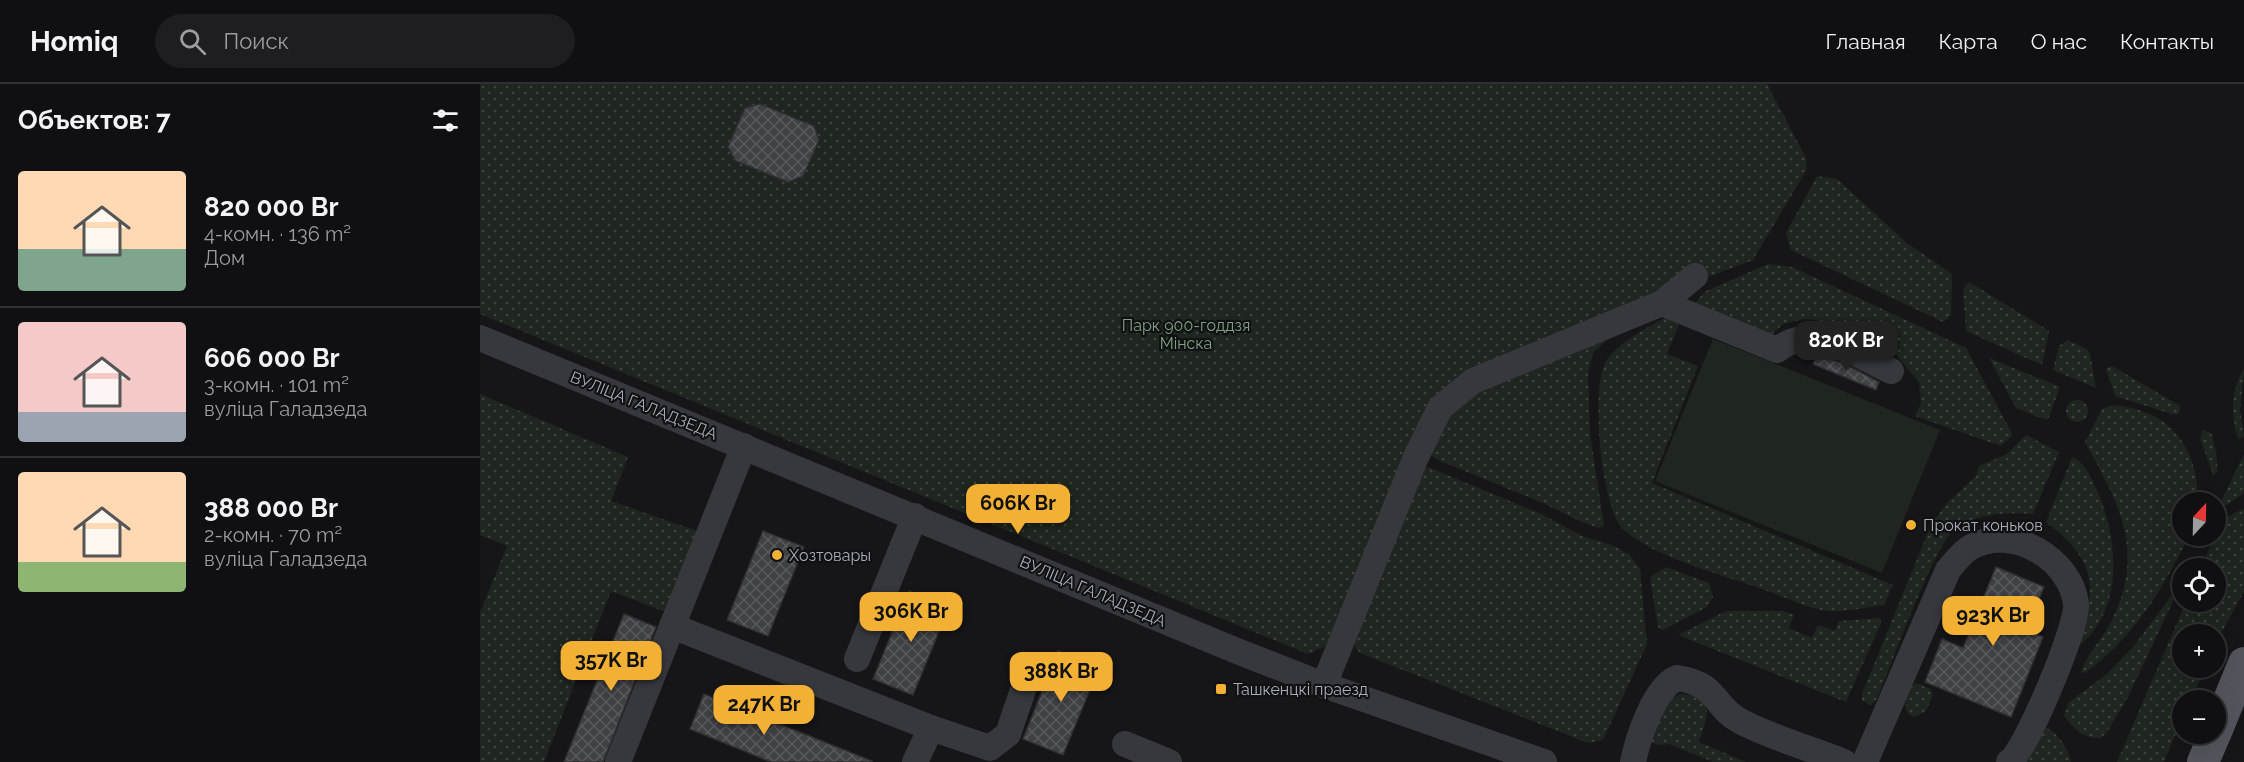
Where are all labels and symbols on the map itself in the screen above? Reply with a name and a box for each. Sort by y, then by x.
park label: Парк 900-годдзя Мінска [1122,316,1250,353]
pin: 820K Br [1791,321,1901,372]
street label: ВУЛІЦА ГАЛАДЗЕДА [567,367,720,444]
pin: 606K Br [963,484,1073,535]
north arrow [2172,492,2226,546]
place label: Прокат коньков [1923,516,2043,535]
marker: Прокат коньков [1904,518,1918,532]
place label: Хозтовары [789,546,871,565]
marker: Хозтовары [770,548,784,562]
street label: ВУЛІЦА ГАЛАДЗЕДА [1017,552,1169,631]
pin: 306K Br [856,592,966,643]
pin: 923K Br [1938,596,2048,647]
pin: 357K Br [556,641,666,692]
pin: 388K Br [1006,652,1116,703]
place label: Ташкенцкі праезд [1233,680,1368,699]
marker: Ташкенцкі праезд [1214,682,1228,696]
pin: 247K Br [709,685,819,736]

